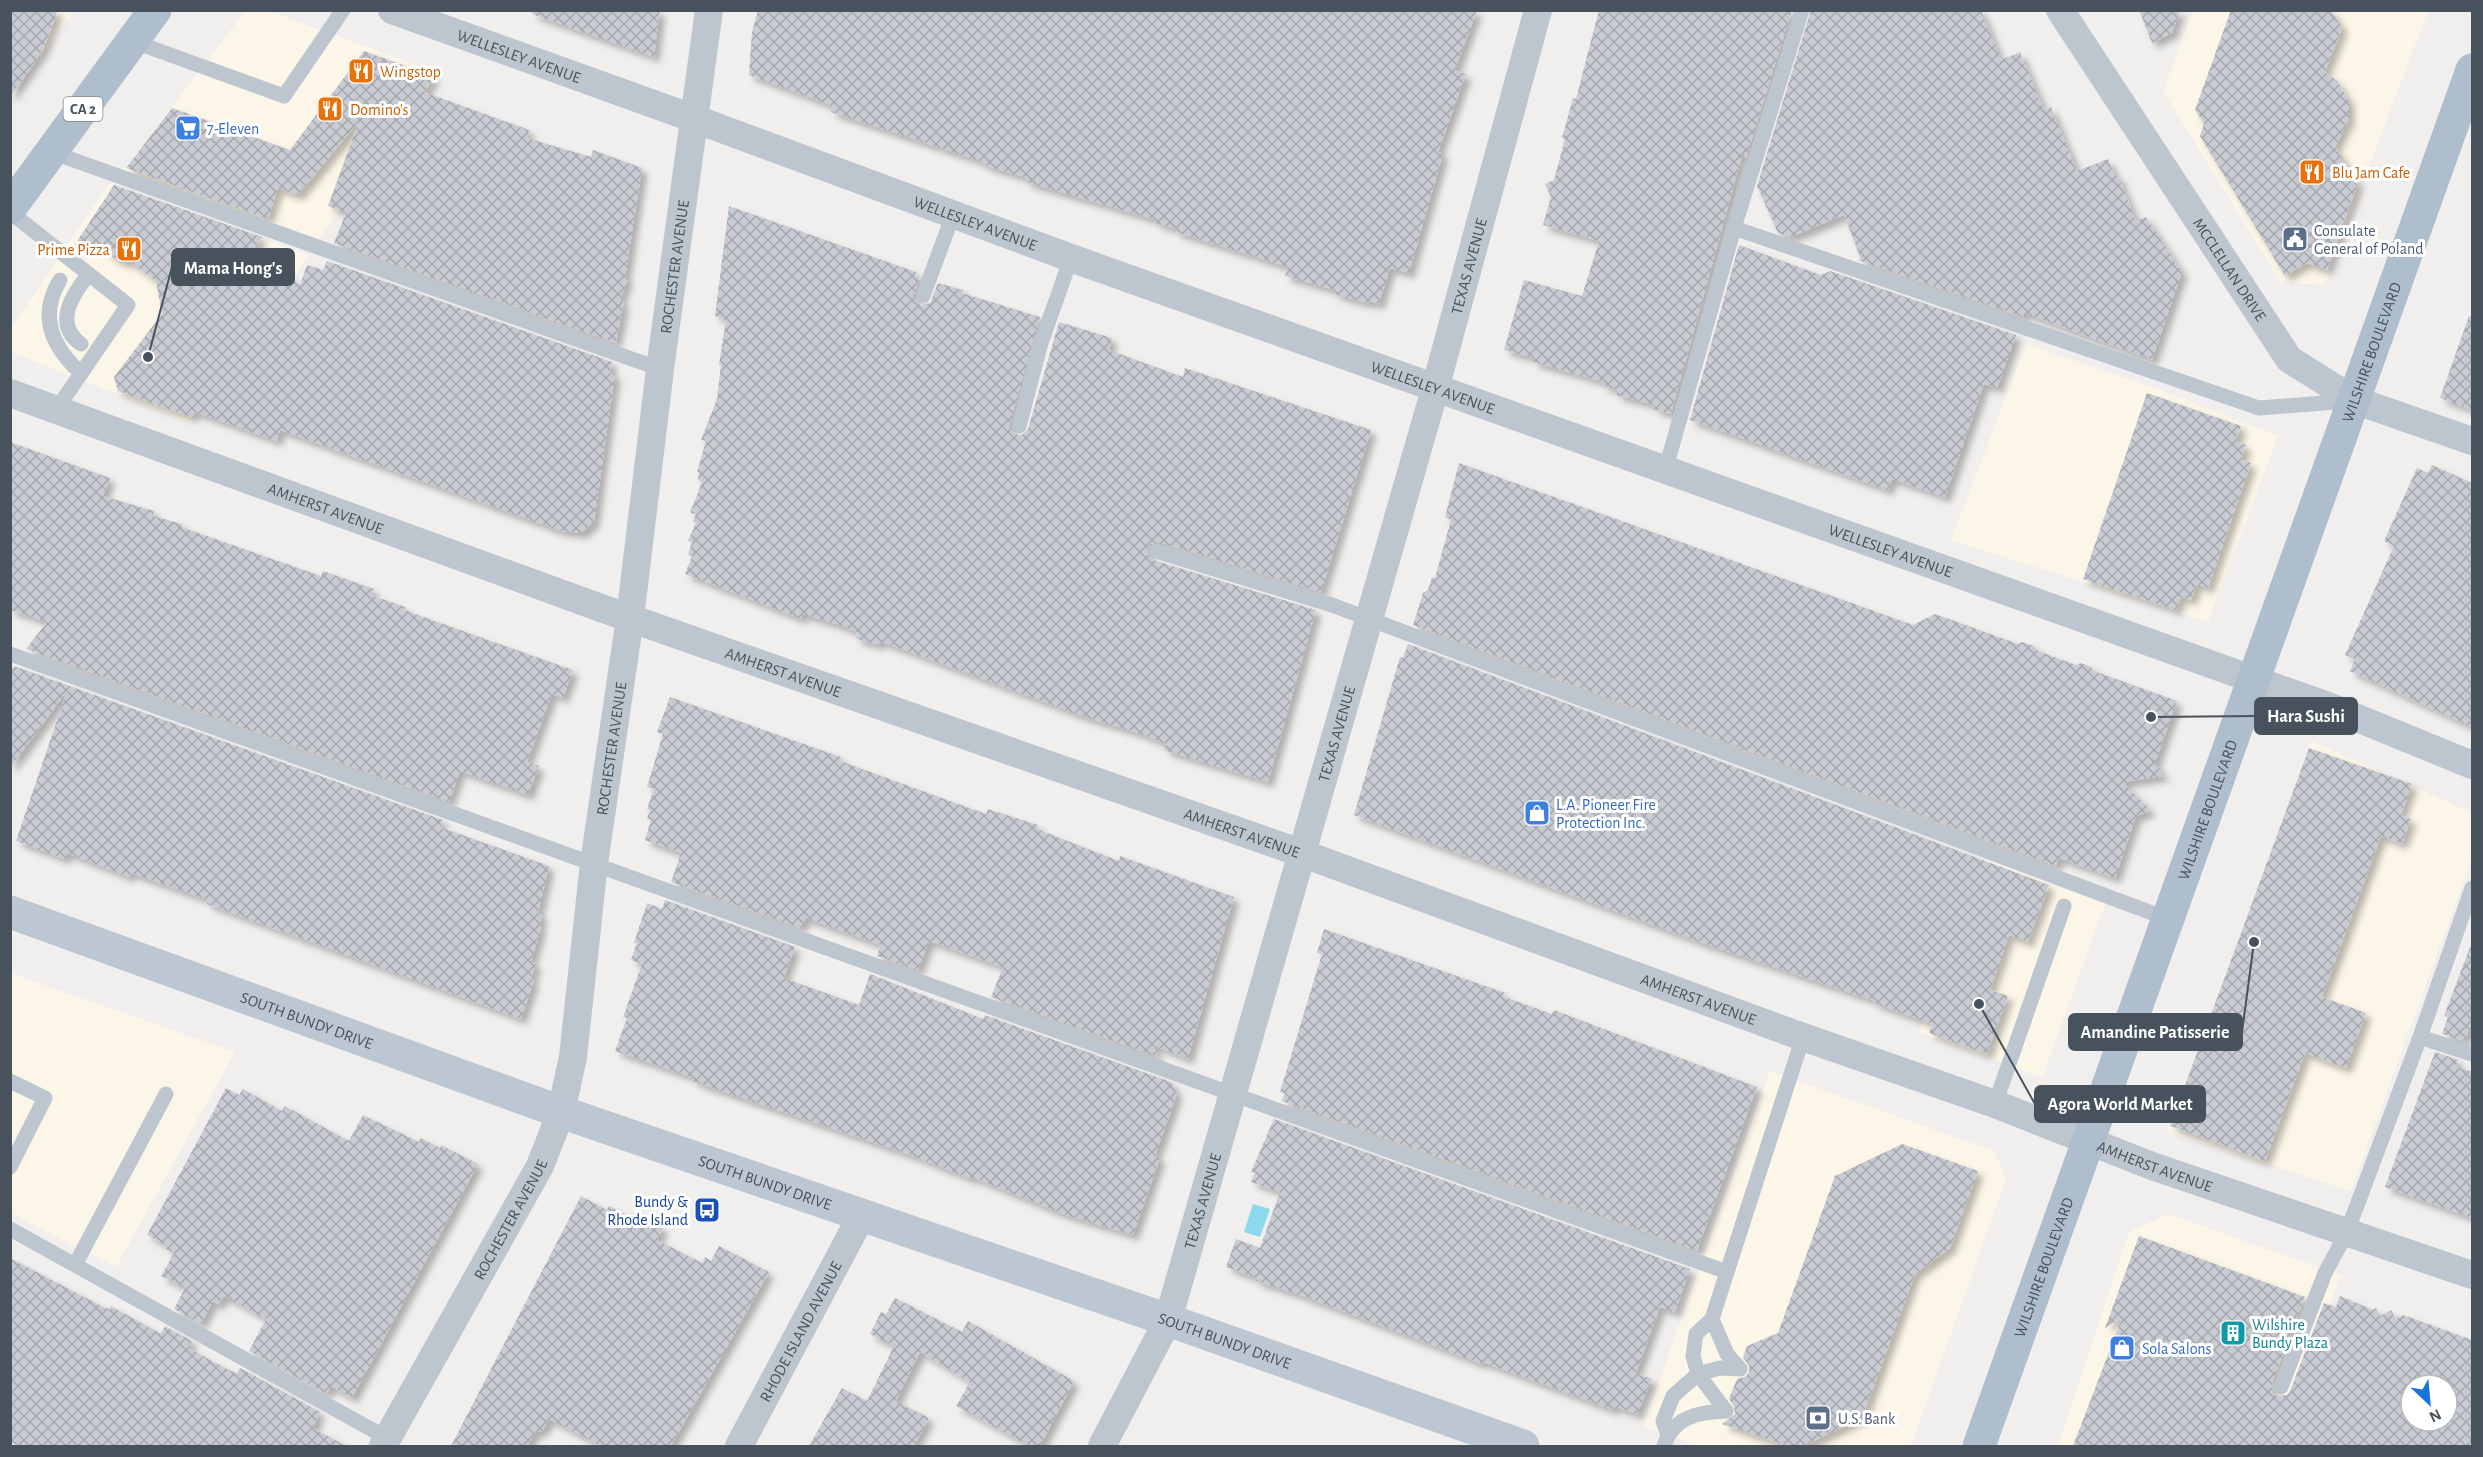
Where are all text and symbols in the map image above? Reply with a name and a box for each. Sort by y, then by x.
street label: WELLESLEY AVENUE [455,27,583,86]
restaurant icon: Wingstop [346,56,376,86]
place label: Wingstop [380,64,441,80]
restaurant icon: Domino's [315,94,345,124]
road number: CA 2 [64,97,103,121]
place label: Domino's [350,102,409,118]
supermarket icon: 7-Eleven [173,113,203,143]
place label: 7-Eleven [207,121,259,137]
restaurant icon: Blu Jam Cafe [2297,157,2327,187]
place label: Blu Jam Cafe [2332,165,2410,181]
street label: WELLESLEY AVENUE [911,193,1039,254]
street label: ROCHESTER AVENUE [658,199,692,335]
street label: MCCLELLAN DRIVE [2190,215,2269,324]
street label: TEXAS AVENUE [1449,216,1490,316]
place label: Consulate General of Poland [2314,223,2424,257]
public building icon: Consulate General of Poland [2280,224,2310,254]
restaurant icon: Prime Pizza [114,234,144,264]
place label: Prime Pizza [37,242,110,258]
callout: Mama Hong's [172,249,294,285]
text: Mama Hong's [184,260,282,278]
street label: WILSHIRE BOULEVARD [2339,280,2404,425]
street label: WELLESLEY AVENUE [1368,358,1497,417]
street label: AMHERST AVENUE [266,481,386,537]
street label: WELLESLEY AVENUE [1826,522,1955,581]
street label: AMHERST AVENUE [723,645,843,700]
street label: ROCHESTER AVENUE [594,681,630,817]
street label: TEXAS AVENUE [1316,684,1358,784]
callout: Hara Sushi [2255,698,2357,734]
text: Hara Sushi [2267,708,2345,726]
street label: WILSHIRE BOULEVARD [2176,738,2240,882]
place label: L.A. Pioneer Fire Protection Inc. [1556,797,1656,831]
shop icon: L.A. Pioneer Fire Protection Inc. [1522,798,1552,828]
street label: AMHERST AVENUE [1182,806,1302,861]
street label: AMHERST AVENUE [1638,971,1758,1028]
street label: SOUTH BUNDY DRIVE [238,989,375,1052]
callout: Amandine Patisserie [2069,1014,2242,1050]
text: Amandine Patisserie [2081,1024,2229,1042]
callout: Agora World Market [2035,1086,2205,1122]
text: Agora World Market [2047,1096,2193,1114]
street label: AMHERST AVENUE [2095,1138,2215,1195]
street label: TEXAS AVENUE [1182,1151,1224,1251]
street label: SOUTH BUNDY DRIVE [696,1153,834,1213]
street label: ROCHESTER AVENUE [471,1157,551,1282]
place label: Bundy & Rhode Island [607,1194,688,1228]
bus stop icon: Bundy & Rhode Island [692,1195,722,1225]
street label: WILSHIRE BOULEVARD [2012,1195,2076,1340]
street label: RHODE ISLAND AVENUE [757,1259,845,1405]
street label: SOUTH BUNDY DRIVE [1156,1310,1293,1372]
place label: Wilshire Bundy Plaza [2252,1317,2328,1352]
building icon: Wilshire Bundy Plaza [2218,1318,2248,1348]
shop icon: Sola Salons [2107,1333,2137,1363]
place label: Sola Salons [2142,1341,2212,1357]
north arrow [2399,1373,2459,1433]
bank icon: U.S. Bank [1803,1403,1833,1433]
text: N [2427,1406,2444,1425]
place label: U.S. Bank [1838,1411,1896,1427]

